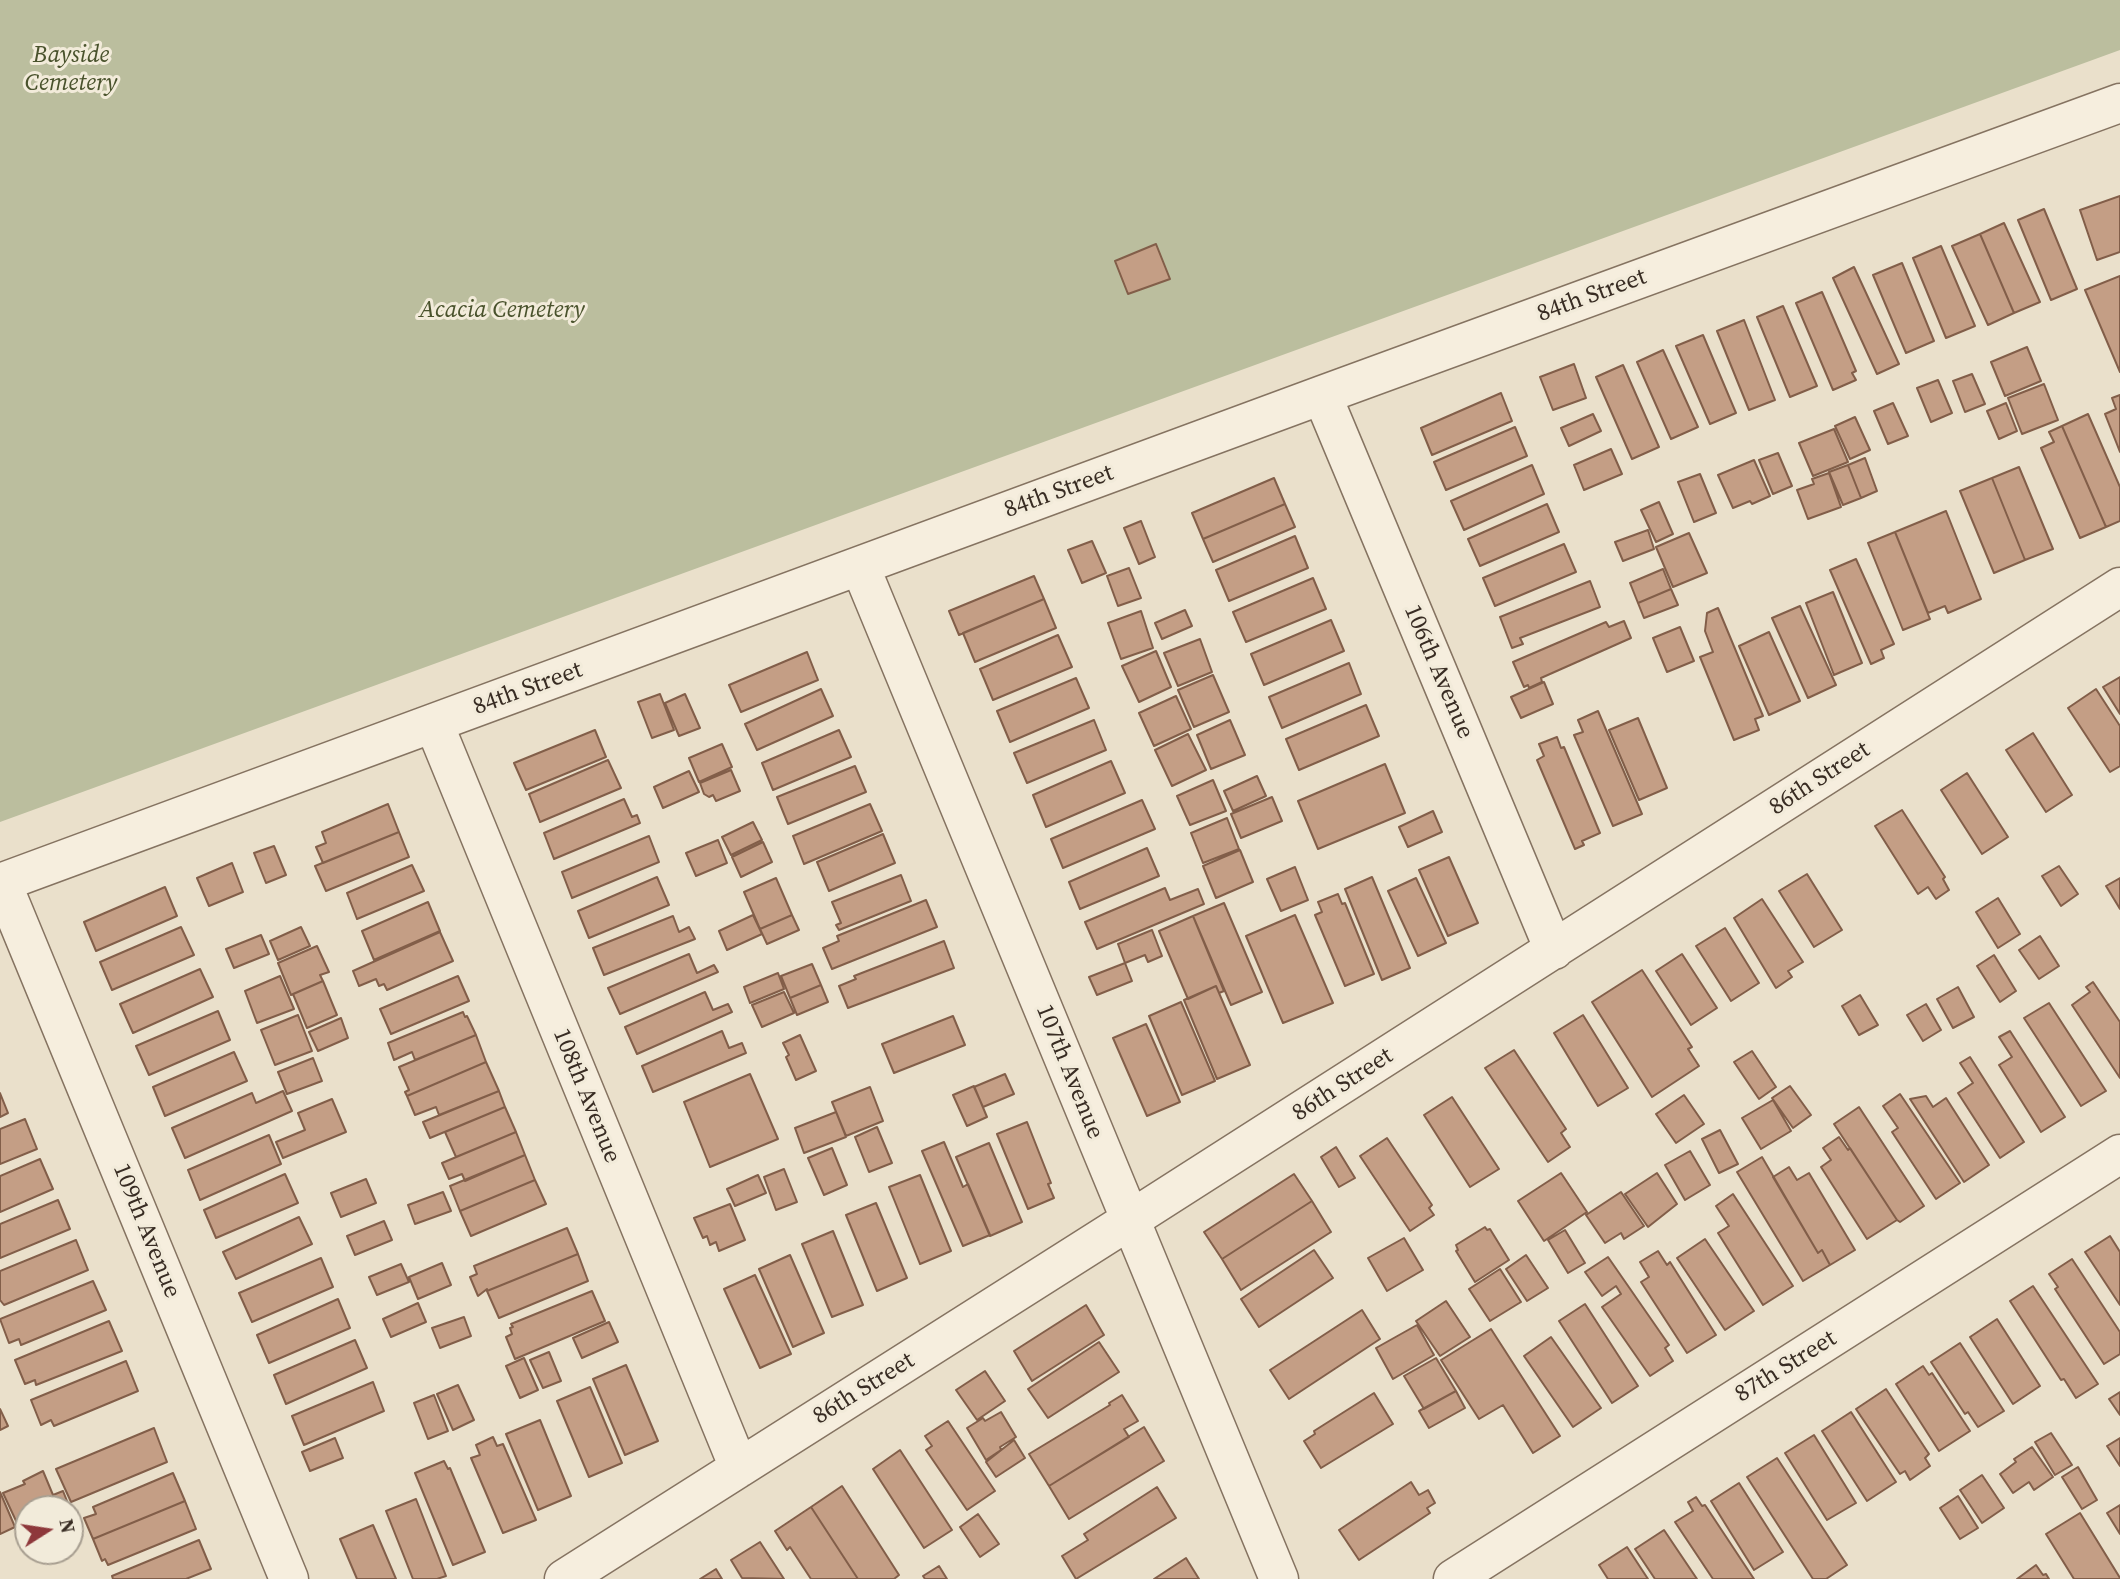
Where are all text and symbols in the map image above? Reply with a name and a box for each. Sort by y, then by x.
park label: Bayside Cemetery [25,42,117,98]
street label: 84th Street [1534,263,1650,329]
park label: Acacia Cemetery [419,297,585,325]
street label: 84th Street [1001,459,1117,525]
street label: 106th Avenue [1397,601,1479,743]
street label: 84th Street [470,656,586,722]
street label: 86th Street [1764,736,1876,822]
street label: 107th Avenue [1029,1000,1109,1144]
street label: 108th Avenue [546,1024,626,1168]
street label: 86th Street [1287,1042,1399,1128]
street label: 109th Avenue [106,1159,186,1303]
street label: 87th Street [1730,1325,1842,1409]
street label: 86th Street [808,1347,920,1431]
north arrow [14,1495,84,1565]
text: N [53,1517,82,1536]

